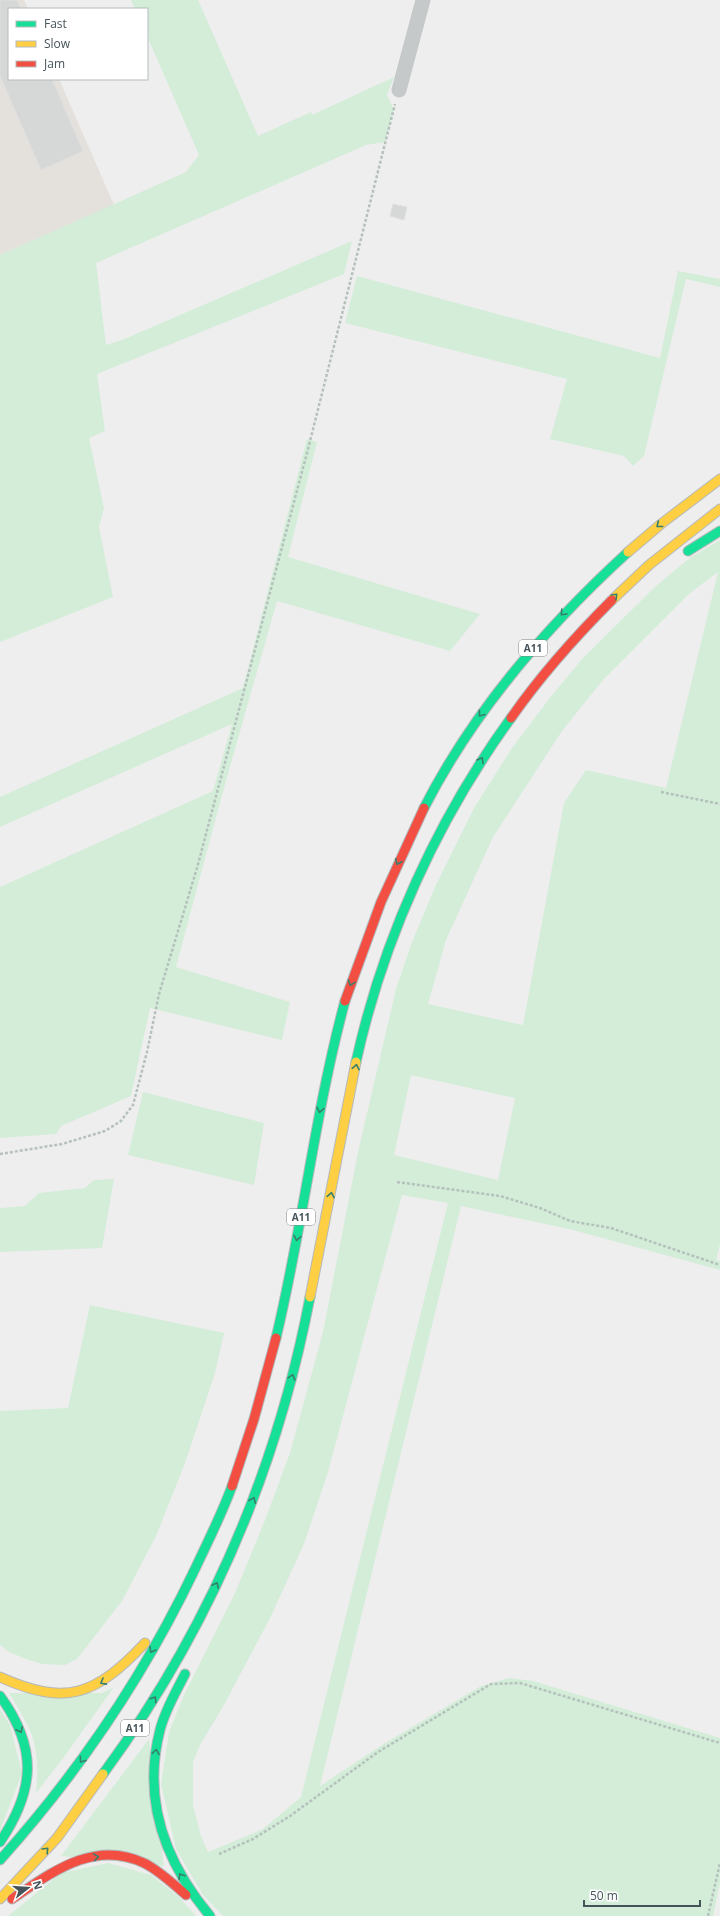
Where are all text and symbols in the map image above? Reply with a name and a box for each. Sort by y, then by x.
legend [8,8,148,80]
text: Fast [44,15,67,32]
text: Slow [44,35,71,52]
text: Jam [43,55,65,72]
one-way arrow [656,520,663,527]
one-way arrow [610,593,618,601]
one-way arrow [561,609,568,616]
road number: A11 [519,640,547,656]
one-way arrow [479,710,486,717]
one-way arrow [477,757,484,764]
one-way arrow [395,858,403,866]
one-way arrow [347,980,356,987]
one-way arrow [351,1064,359,1070]
one-way arrow [317,1107,325,1113]
one-way arrow [326,1191,335,1198]
road number: A11 [287,1209,315,1225]
one-way arrow [294,1234,302,1241]
one-way arrow [287,1373,296,1380]
one-way arrow [248,1497,256,1505]
one-way arrow [211,1581,219,1589]
one-way arrow [150,1646,157,1654]
one-way arrow [100,1677,107,1684]
one-way arrow [150,1696,157,1703]
road number: A11 [121,1720,149,1736]
one-way arrow [15,1725,23,1733]
one-way arrow [151,1749,160,1755]
one-way arrow [79,1756,87,1763]
one-way arrow [41,1847,49,1855]
one-way arrow [93,1853,99,1862]
north arrow [8,1868,48,1908]
one-way arrow [178,1873,186,1880]
text: N [30,1878,47,1891]
scale bar [584,1882,700,1908]
text: 50 m [590,1887,618,1904]

